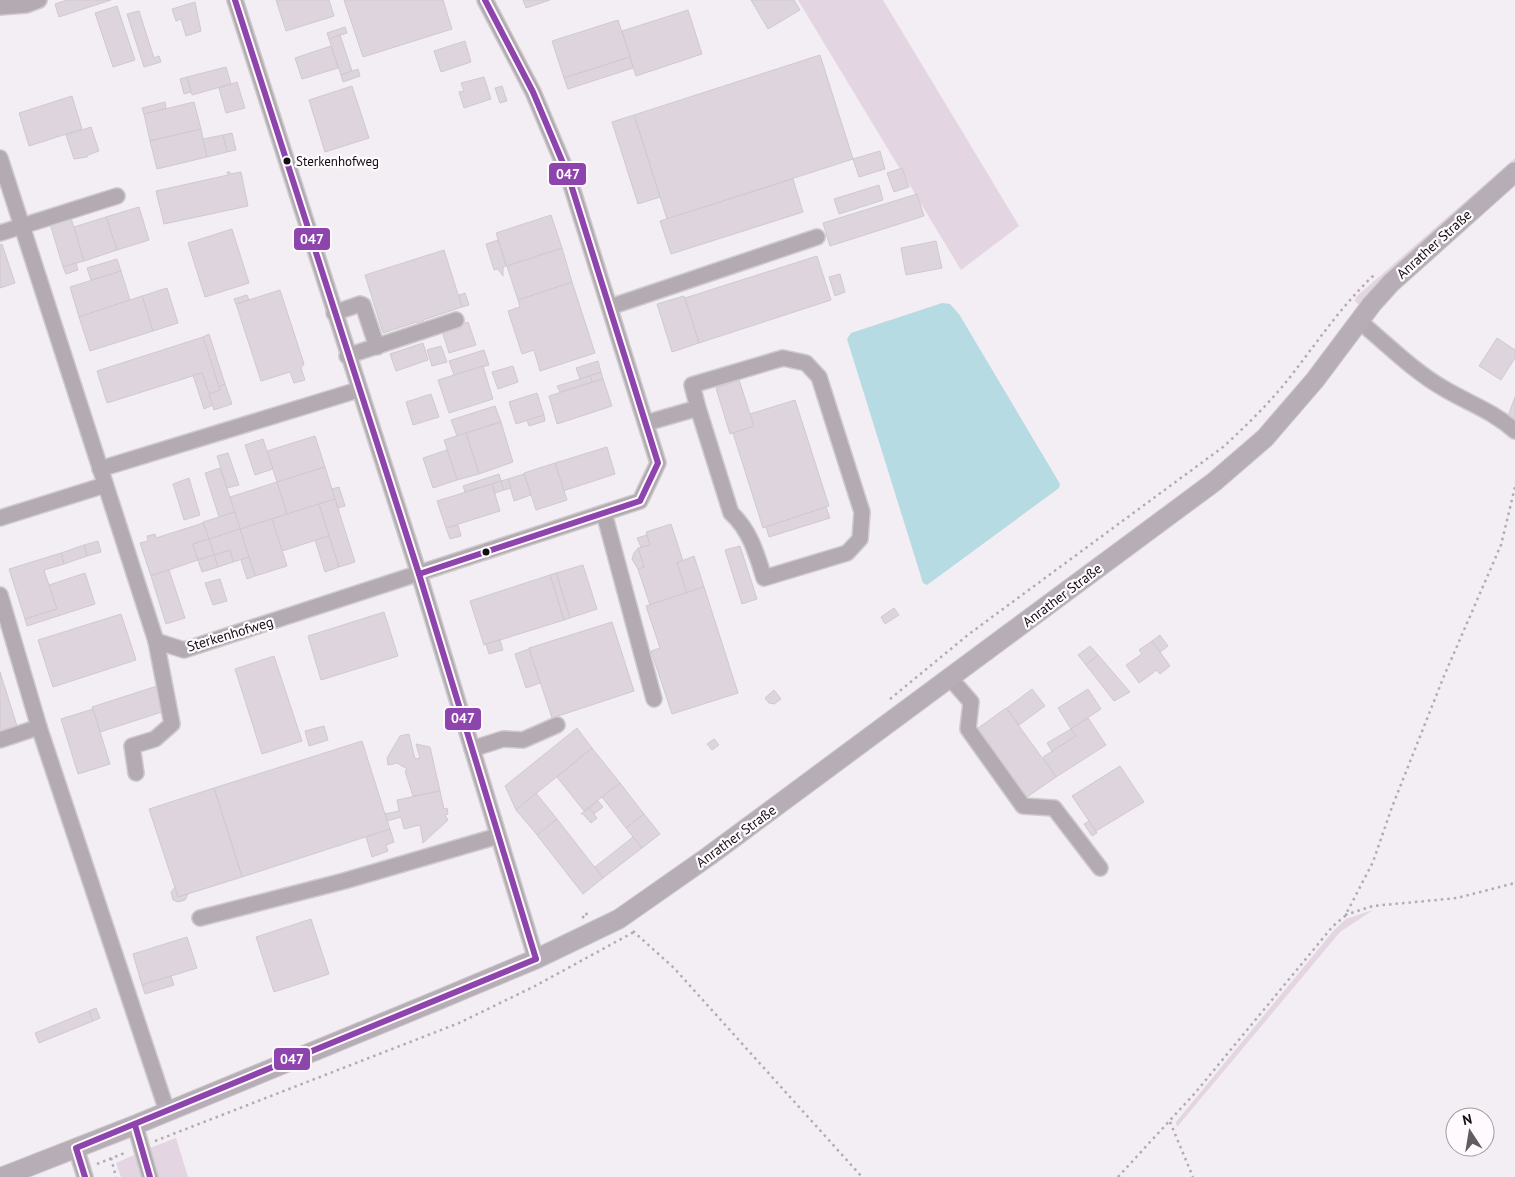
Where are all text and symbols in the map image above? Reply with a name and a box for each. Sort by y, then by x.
place label: Sterkenhofweg [296,153,379,170]
marker: Sterkenhofweg [282,156,292,166]
line badge: 047 [548,162,587,186]
text: 047 [556,165,580,183]
street label: Anrather Straße [1393,206,1475,282]
line badge: 047 [293,227,331,251]
text: 047 [300,230,324,248]
unlabelled marker [481,547,491,557]
street label: Anrather Straße [1019,559,1105,631]
street label: Sterkenhofweg [185,612,275,656]
line badge: 047 [444,707,482,731]
text: 047 [451,709,475,727]
street label: Anrather Straße [692,801,780,871]
line badge: 047 [273,1047,311,1071]
text: 047 [280,1050,304,1068]
north arrow [1445,1107,1495,1157]
text: N [1461,1110,1474,1129]

